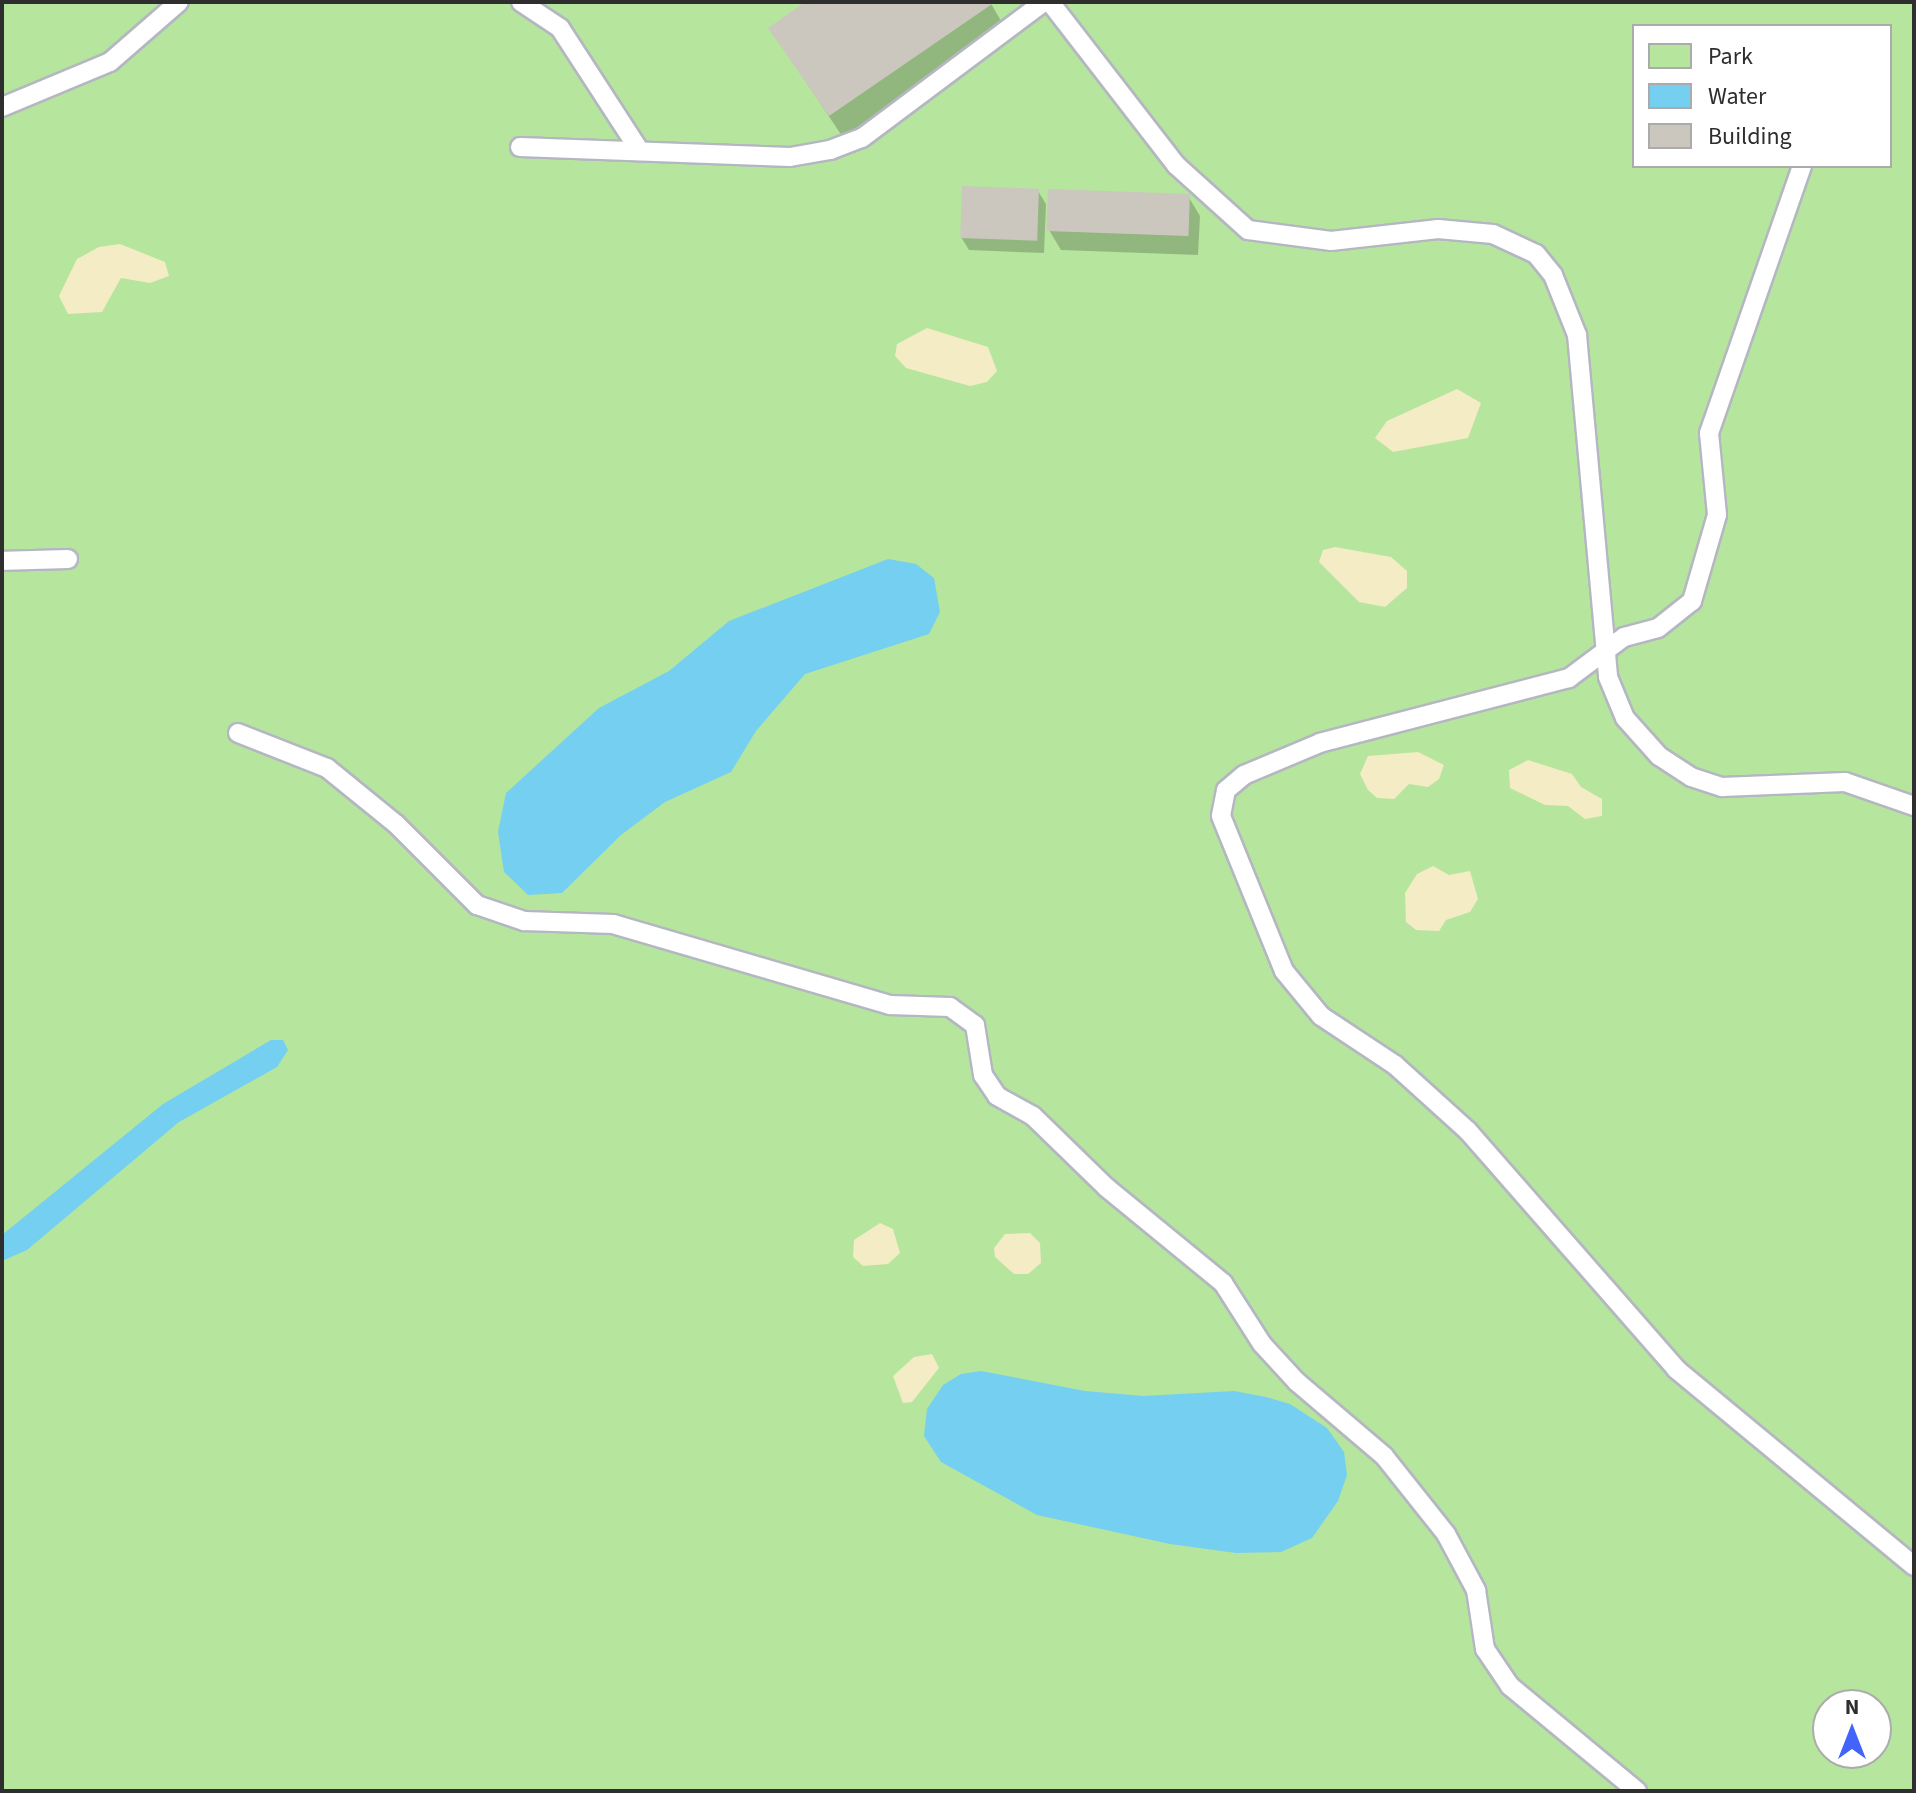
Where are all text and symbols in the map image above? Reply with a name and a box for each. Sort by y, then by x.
legend [1632,24,1892,168]
text: Park [1708,39,1753,74]
text: Water [1708,79,1766,114]
text: Building [1708,119,1792,154]
north arrow [1812,1689,1892,1769]
text: N [1845,1691,1859,1723]

